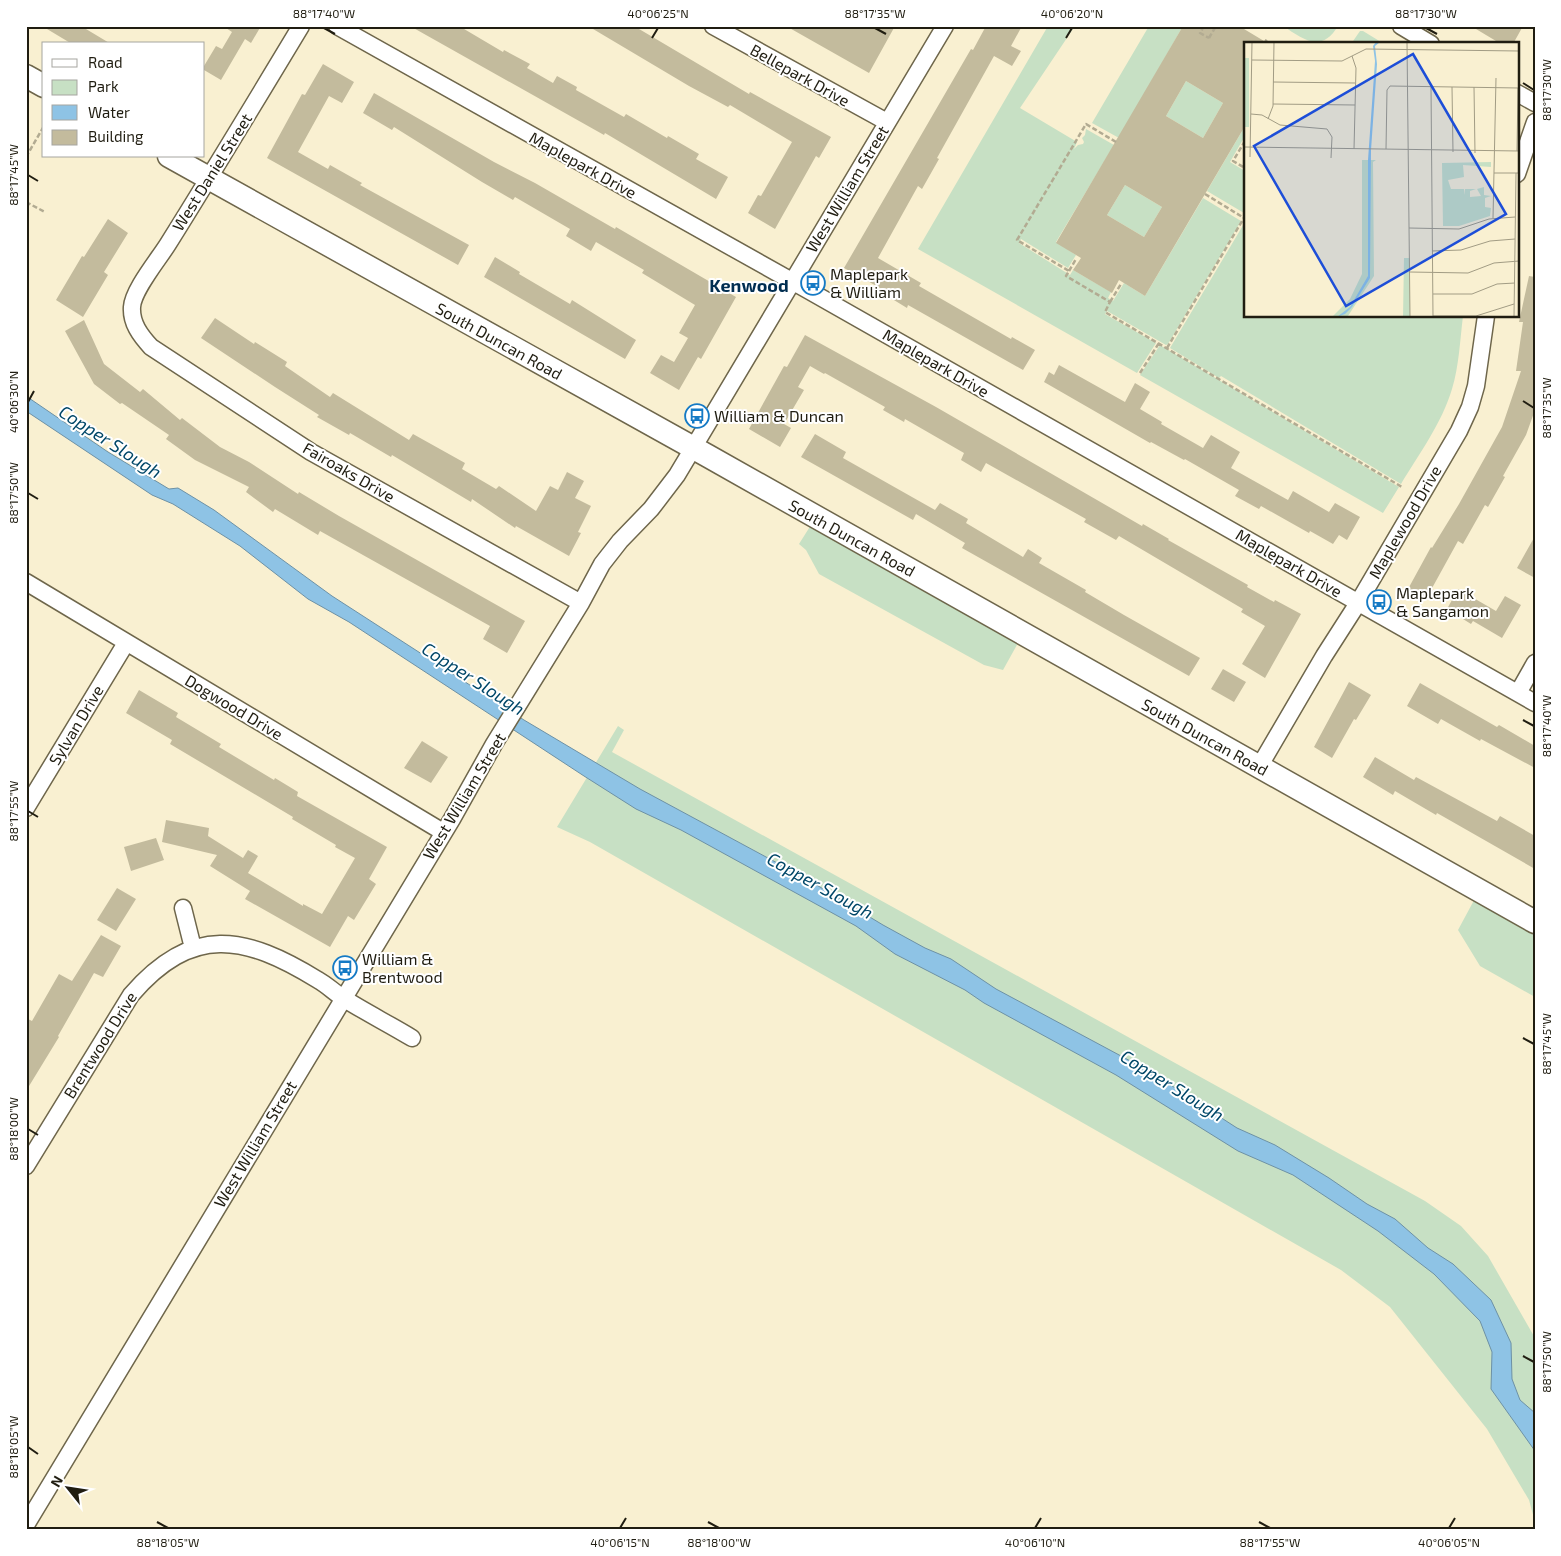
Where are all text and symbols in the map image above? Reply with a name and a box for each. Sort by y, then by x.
text: 88°17'40"W [293,6,355,20]
text: 40°06'25"N [627,6,689,20]
text: 88°17'35"W [844,6,906,20]
text: 40°06'20"N [1041,6,1103,20]
text: 88°17'30"W [1395,6,1457,20]
street label: Bellepark Drive [747,39,853,110]
legend [42,42,205,158]
inset map [1244,42,1518,318]
text: Road [88,53,123,71]
text: 88°17'30"W [1539,59,1553,121]
text: Park [88,77,119,95]
text: Water [88,103,130,121]
street label: West Daniel Street [168,109,255,234]
street label: West William Street [801,122,892,256]
text: Building [88,127,144,145]
street label: Maplepark Drive [526,127,640,202]
text: 88°17'45"W [6,144,20,206]
place label: Maplepark & William [830,264,908,301]
bus stop icon: Maplepark & William [800,270,826,296]
district label: Kenwood [709,274,789,296]
street label: South Duncan Road [433,298,566,383]
street label: Maplepark Drive [880,324,993,401]
text: 40°06'30"N [6,371,20,433]
text: 88°17'35"W [1539,377,1553,439]
water label: Copper Slough [55,400,166,482]
bus stop icon: William & Duncan [684,403,710,429]
place label: William & Duncan [714,406,844,425]
street label: Fairoaks Drive [300,438,399,506]
text: 88°17'50"W [6,462,20,524]
street label: Maplewood Drive [1364,462,1445,582]
street label: South Duncan Road [786,495,919,580]
street label: Maplepark Drive [1233,524,1346,601]
place label: Maplepark & Sangamon [1396,583,1489,620]
bus stop icon: Maplepark & Sangamon [1366,589,1392,615]
water label: Copper Slough [418,637,529,719]
street label: Dogwood Drive [182,670,287,743]
street label: Sylvan Drive [44,681,107,768]
street label: South Duncan Road [1139,694,1272,779]
text: 88°17'40"W [1539,695,1553,757]
street label: West William Street [418,729,509,863]
text: 88°17'55"W [6,781,20,841]
water label: Copper Slough [764,847,877,923]
place label: William & Brentwood [362,949,443,986]
bus stop icon: William & Brentwood [332,955,358,981]
street label: Brentwood Drive [59,988,140,1102]
text: 88°17'45"W [1539,1013,1553,1075]
water label: Copper Slough [1117,1045,1228,1126]
street label: West William Street [209,1077,300,1211]
text: 88°18'00"W [6,1097,20,1161]
text: 88°17'50"W [1539,1331,1553,1393]
text: 88°18'05"W [6,1416,20,1478]
north arrow [42,1464,92,1514]
text: N [46,1473,66,1490]
text: 88°18'05"W [137,1535,199,1549]
text: 40°06'15"N [590,1535,650,1549]
text: 88°18'00"W [687,1535,751,1549]
text: 40°06'10"N [1005,1535,1065,1549]
text: 88°17'55"W [1240,1535,1300,1549]
text: 40°06'05"N [1418,1535,1480,1549]

